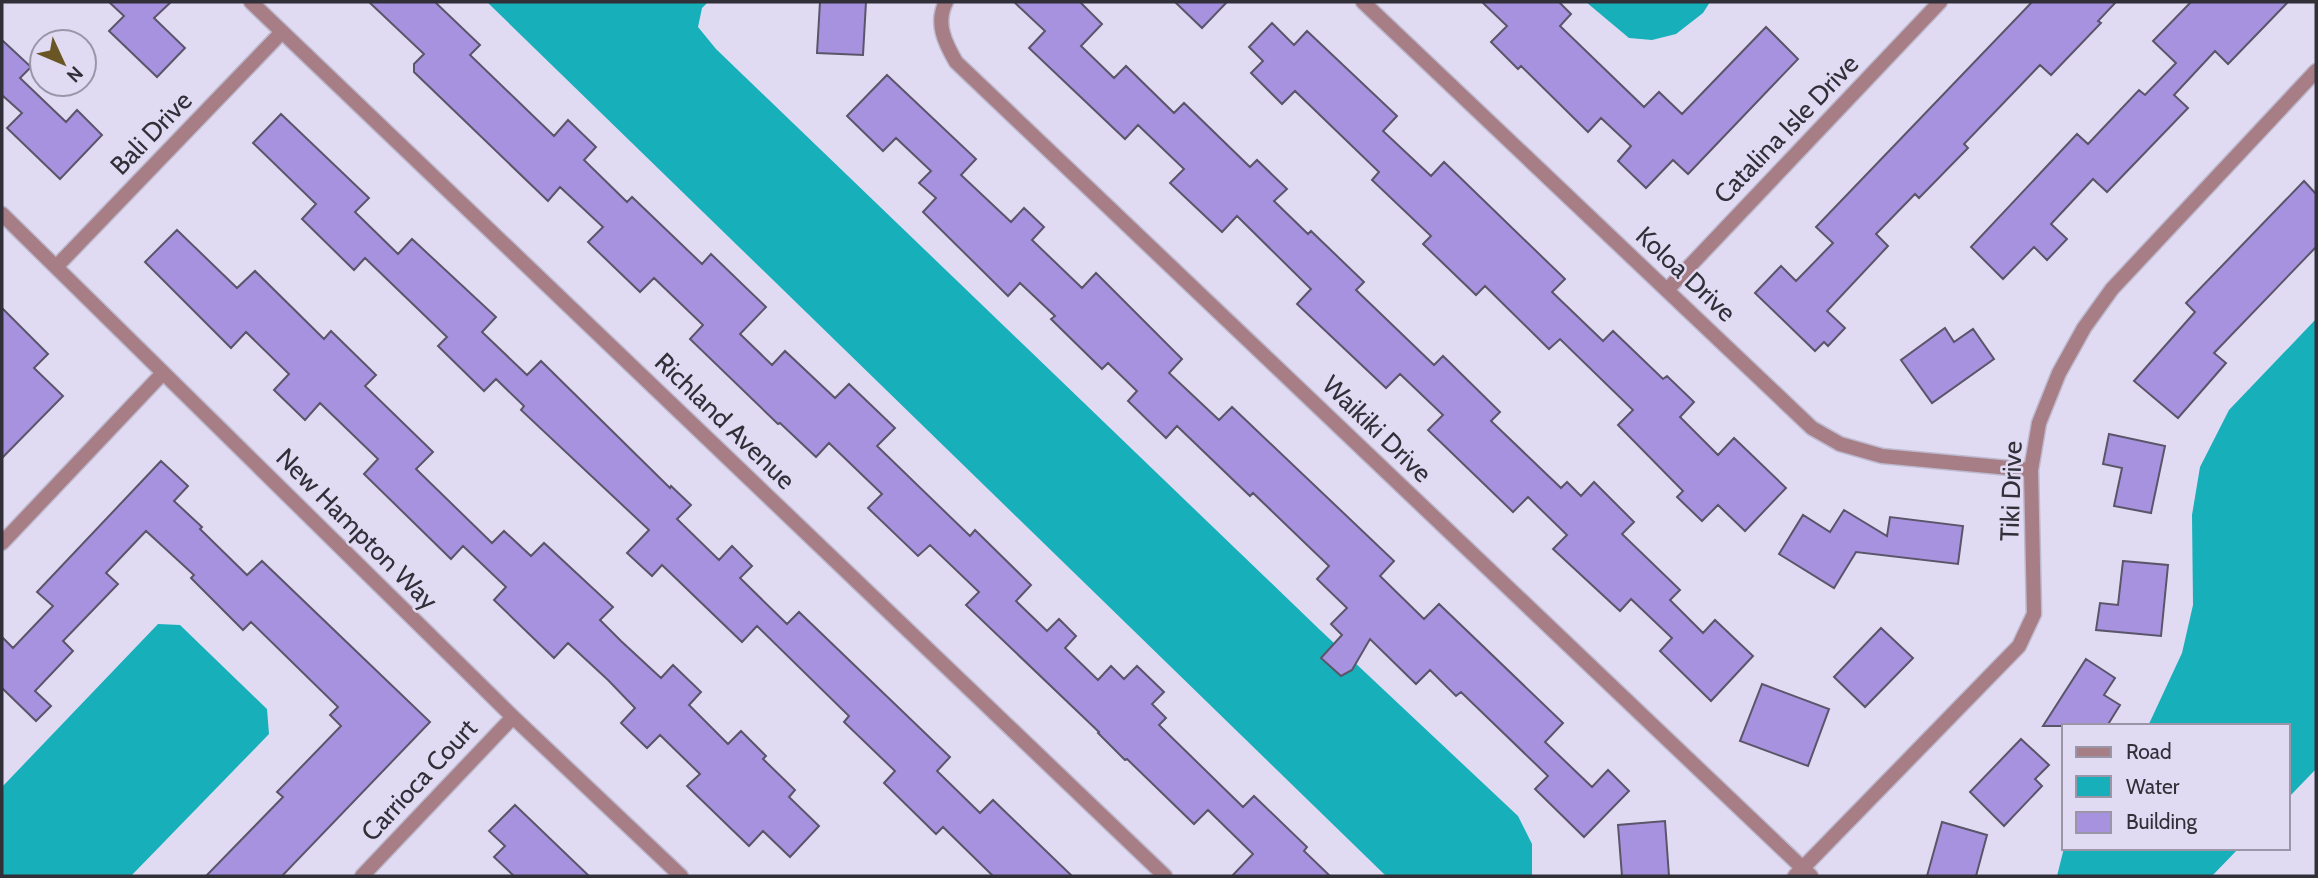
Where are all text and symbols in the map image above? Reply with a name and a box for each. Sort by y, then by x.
north arrow [28,28,98,98]
street label: Catalina Isle Drive [1707,48,1865,210]
text: N [62,62,88,87]
street label: Bali Drive [103,85,199,181]
street label: Koloa Drive [1629,220,1743,328]
street label: Richland Avenue [648,346,802,496]
street label: Waikiki Drive [1316,369,1438,489]
street label: Tiki Drive [1993,440,2029,542]
street label: New Hampton Way [269,441,445,617]
street label: Carrioca Court [354,712,484,848]
legend [2062,724,2290,850]
text: Road [2126,739,2172,764]
text: Water [2126,774,2180,799]
text: Building [2126,809,2198,834]

